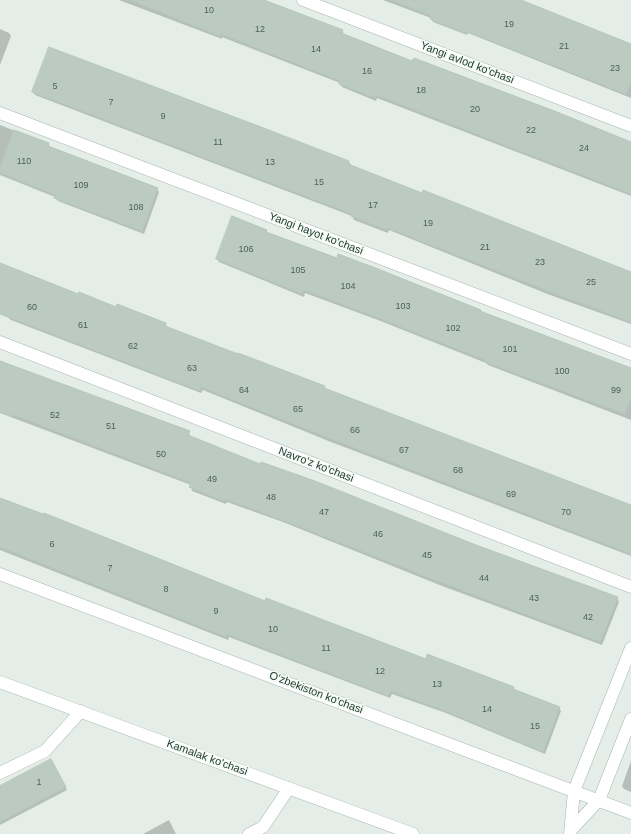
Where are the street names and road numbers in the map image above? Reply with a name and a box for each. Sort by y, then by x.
street label: Yangi avlod ko'chasi [418,39,516,87]
street label: Yangi hayot ko'chasi [267,210,365,258]
street label: Navro'z ko'chasi [277,445,355,485]
street label: O'zbekiston ko'chasi [267,669,365,717]
street label: Kamalak ko'chasi [165,737,249,779]

